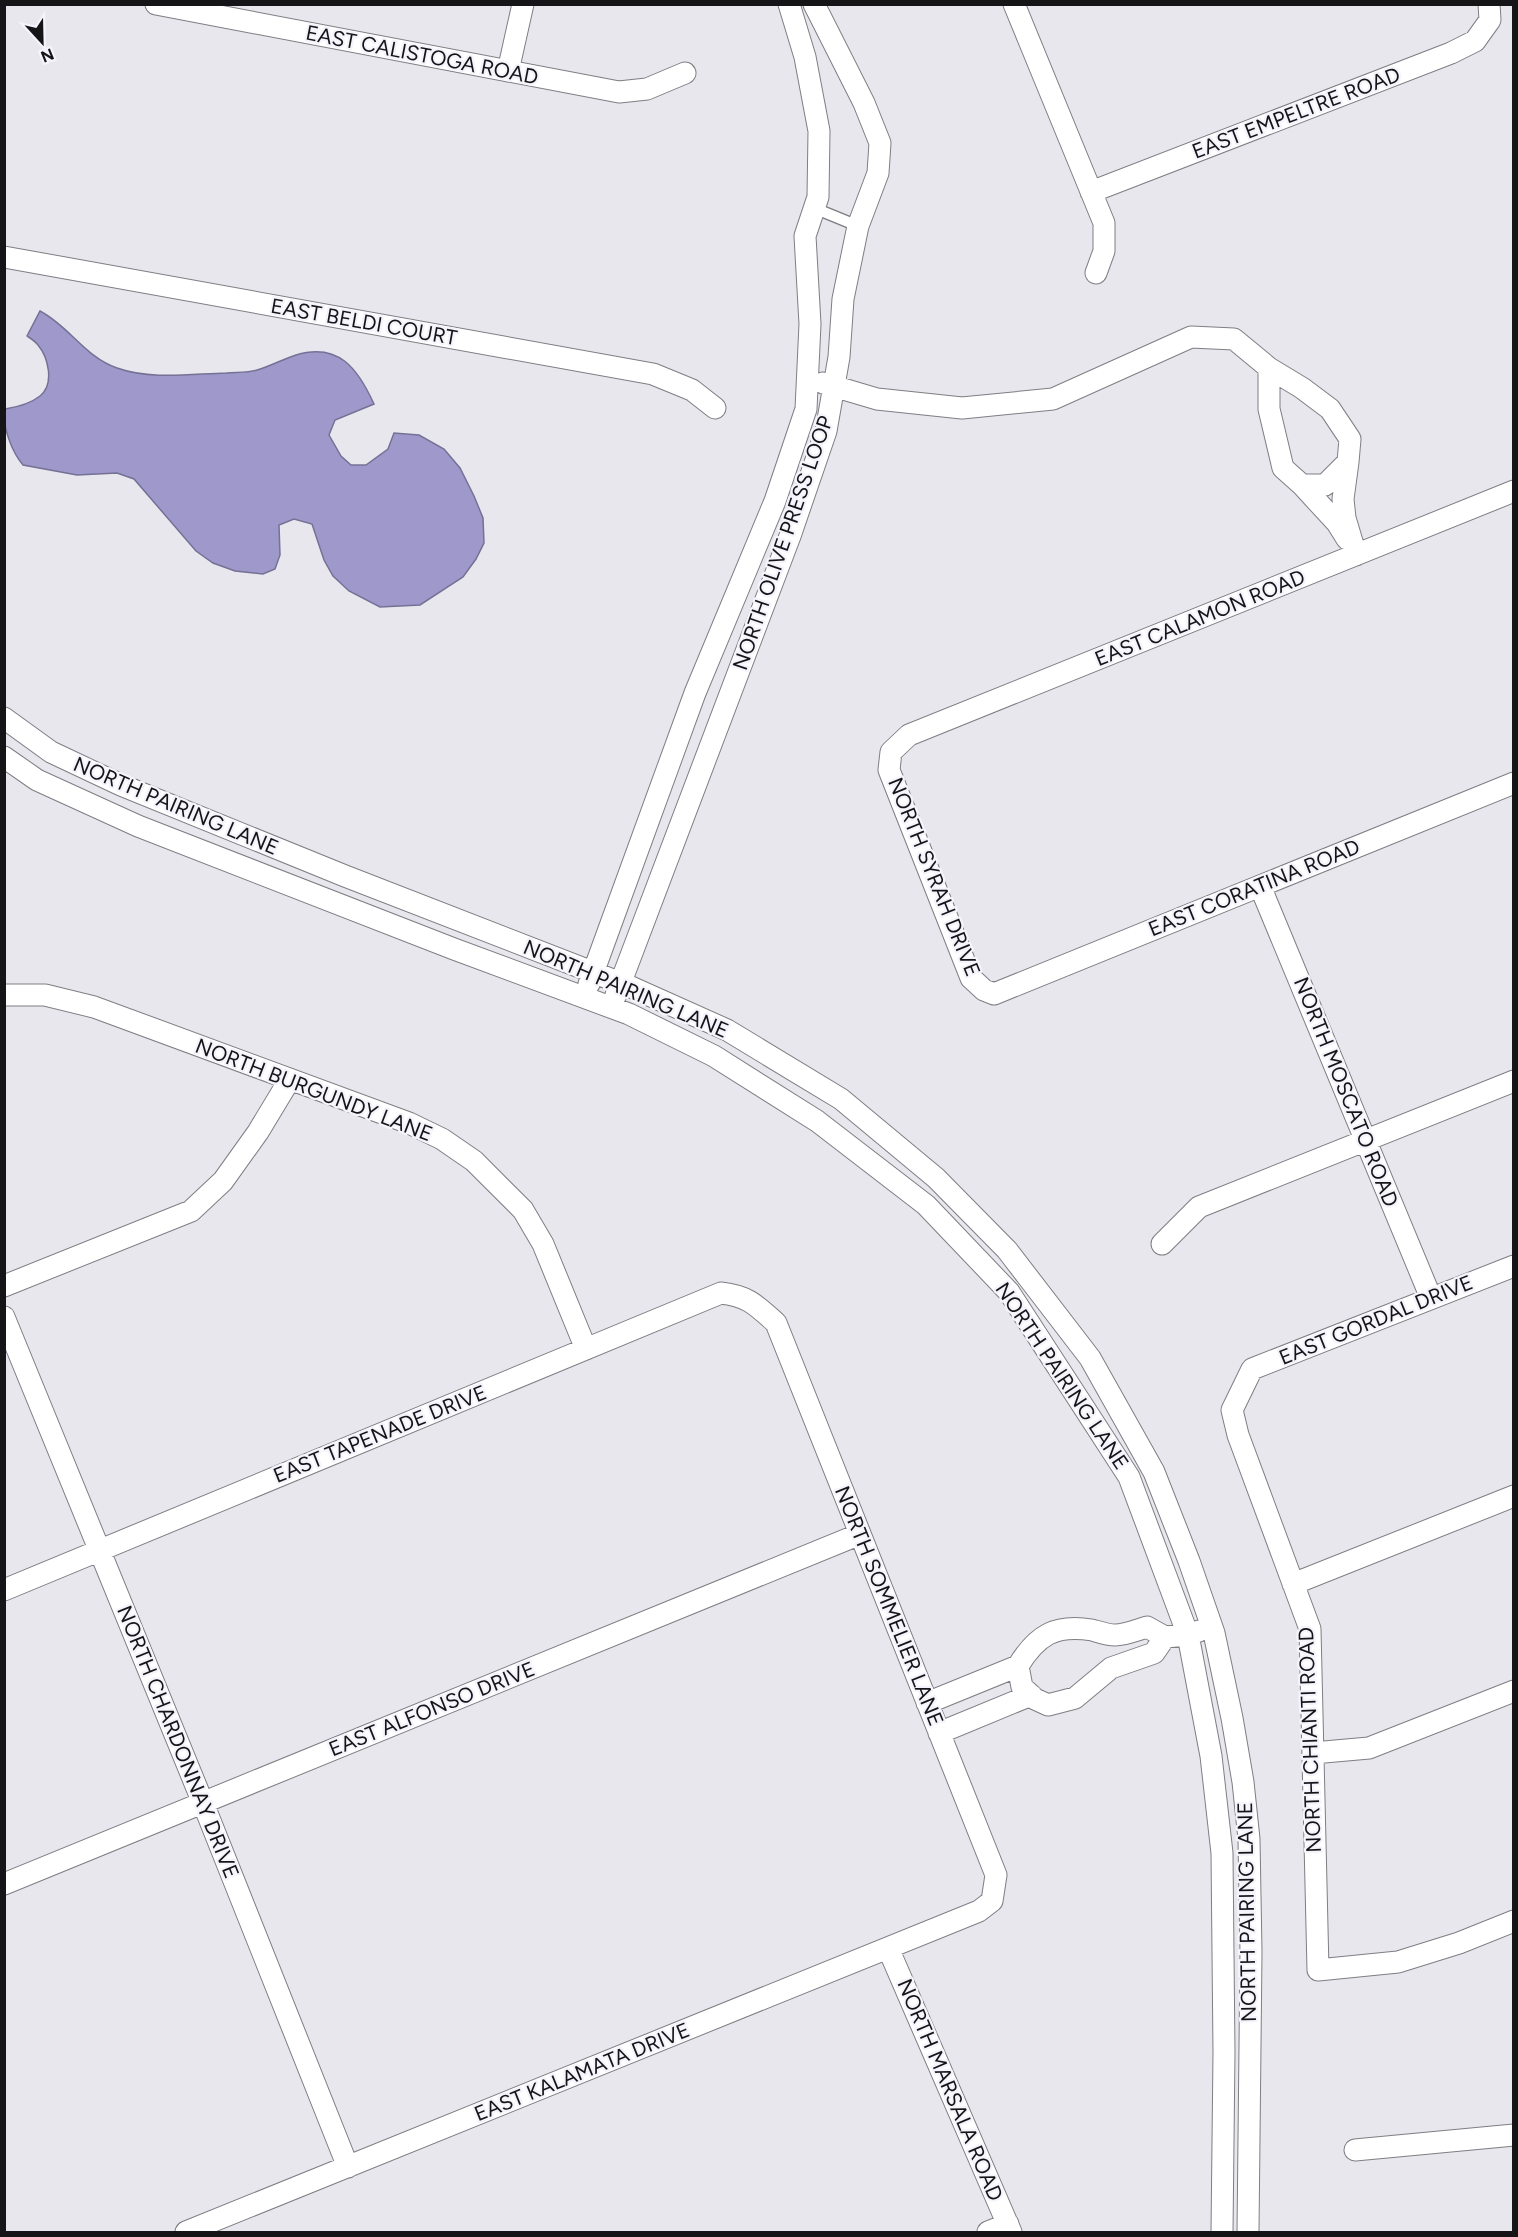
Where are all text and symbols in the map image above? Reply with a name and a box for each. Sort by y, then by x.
north arrow [12,12,72,72]
street label: EAST CALISTOGA ROAD [304,20,541,89]
text: N [38,44,57,67]
street label: EAST EMPELTRE ROAD [1188,61,1403,164]
street label: EAST BELDI COURT [269,293,460,350]
street label: NORTH OLIVE PRESS LOOP [727,412,838,673]
street label: EAST CALAMON ROAD [1091,564,1309,671]
street label: NORTH PAIRING LANE [70,751,282,860]
street label: NORTH SYRAH DRIVE [883,774,986,980]
street label: EAST CORATINA ROAD [1144,834,1363,941]
street label: NORTH PAIRING LANE [520,934,732,1043]
street label: NORTH MOSCATO ROAD [1289,973,1404,1210]
street label: NORTH BURGUNDY LANE [192,1033,436,1146]
street label: EAST GORDAL DRIVE [1275,1269,1476,1370]
street label: NORTH PAIRING LANE [990,1277,1134,1474]
street label: EAST TAPENADE DRIVE [269,1379,490,1488]
street label: NORTH SOMMELIER LANE [830,1482,949,1729]
street label: NORTH CHARDONNAY DRIVE [112,1602,245,1882]
street label: NORTH CHIANTI ROAD [1293,1627,1326,1853]
street label: EAST ALFONSO DRIVE [325,1656,539,1761]
street label: NORTH PAIRING LANE [1232,1802,1261,2022]
street label: NORTH MARSALA ROAD [892,1975,1009,2205]
street label: EAST KALAMATA DRIVE [470,2017,693,2126]

